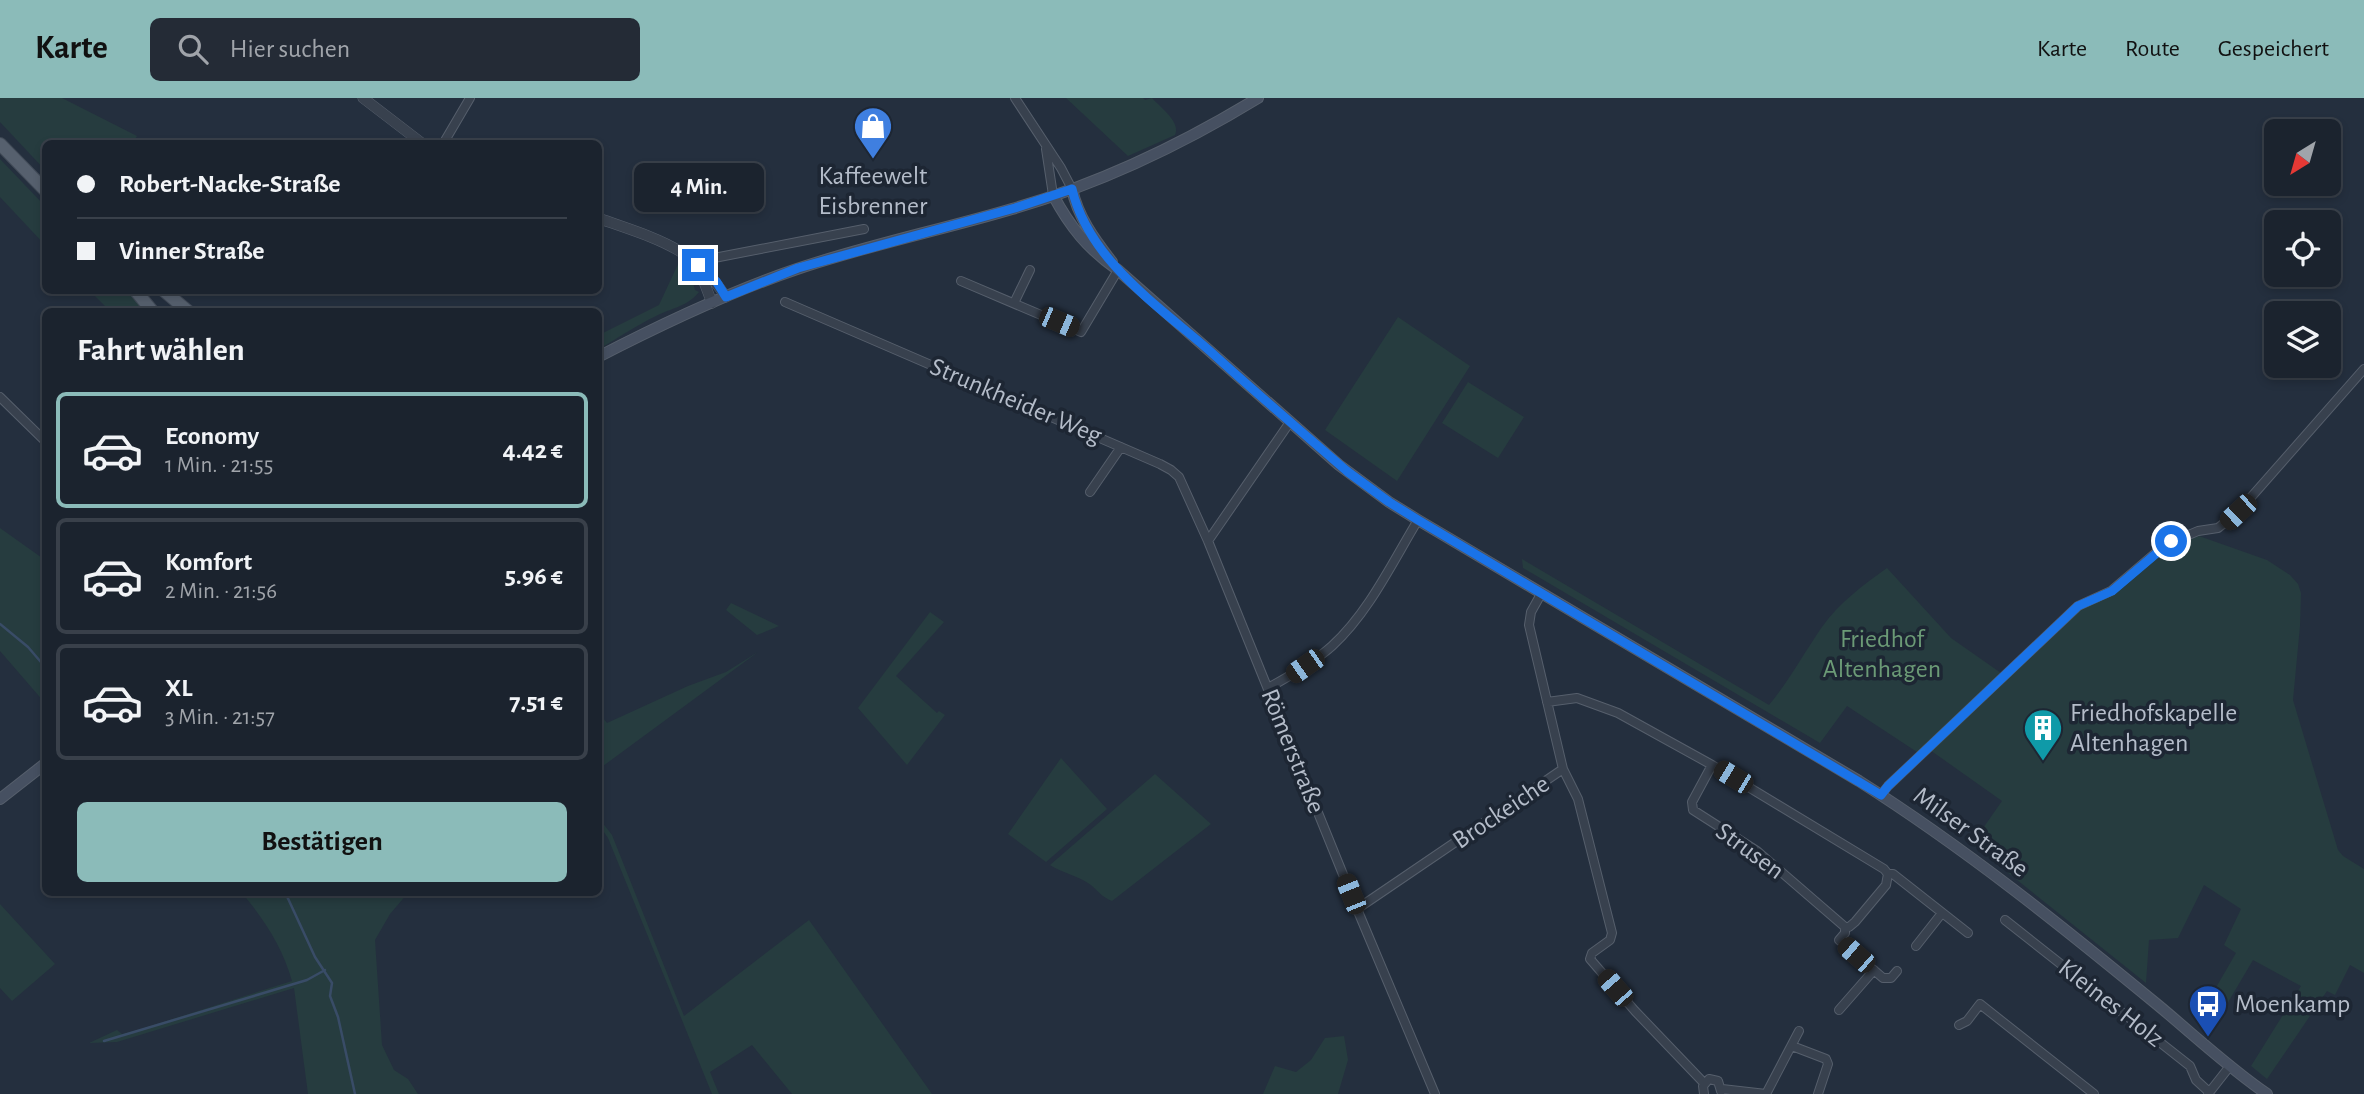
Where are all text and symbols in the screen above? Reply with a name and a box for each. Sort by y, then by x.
search box [150,18,640,81]
icon: search [174,30,212,68]
text: Karte [35,32,108,65]
text: Hier suchen [230,36,350,62]
text: Karte [2037,37,2087,61]
text: Route [2125,37,2180,61]
text: Gespeichert [2218,37,2329,61]
shop icon: Kaffeewelt Eisbrenner [852,105,894,160]
north arrow [2264,119,2342,196]
map controls [2264,119,2341,378]
place label: Kaffeewelt Eisbrenner [819,163,928,219]
callout: 4 Min. [633,164,763,212]
text: Robert-Nacke-Straße [119,171,341,197]
text: 4 Min. [671,176,727,199]
button: locate [2264,210,2341,287]
text: Vinner Straße [119,238,265,264]
route end [682,249,714,281]
button: layers [2264,301,2341,378]
car [1036,304,1083,340]
text: Fahrt wählen [77,334,245,366]
street label: Strunkheider Weg [926,353,1106,449]
icon: car [81,419,144,482]
text: Economy [165,423,259,449]
text: 4.42 € [503,437,563,463]
text: 1 Min. · 21:55 [165,454,273,477]
car [2216,490,2261,534]
route start [2155,525,2187,557]
icon: car [81,545,144,608]
text: Komfort [165,549,252,575]
text: 5.96 € [505,563,563,589]
text: 2 Min. · 21:56 [165,580,277,603]
park label: Friedhof Altenhagen [1823,626,1941,682]
car [1282,645,1329,687]
icon: car [81,671,144,734]
text: XL [165,675,192,701]
street label: Römerstraße [1256,685,1330,817]
text: 7.51 € [509,689,563,715]
place label: Friedhofskapelle Altenhagen [2070,700,2237,756]
text: 3 Min. · 21:57 [165,706,275,729]
building icon: Friedhofskapelle Altenhagen [2022,707,2064,762]
car [1710,757,1757,797]
street label: Brockeiche [1448,770,1554,854]
street label: Milser Straße [1909,782,2033,882]
button: Bestätigen [77,802,567,882]
street label: Strusen [1711,818,1789,884]
car [1334,871,1369,917]
car [1834,933,1879,977]
street label: Kleines Holz [2054,954,2168,1052]
car [1594,965,1637,1011]
bus stop icon: Moenkamp [2187,983,2229,1038]
place label: Moenkamp [2235,991,2350,1017]

